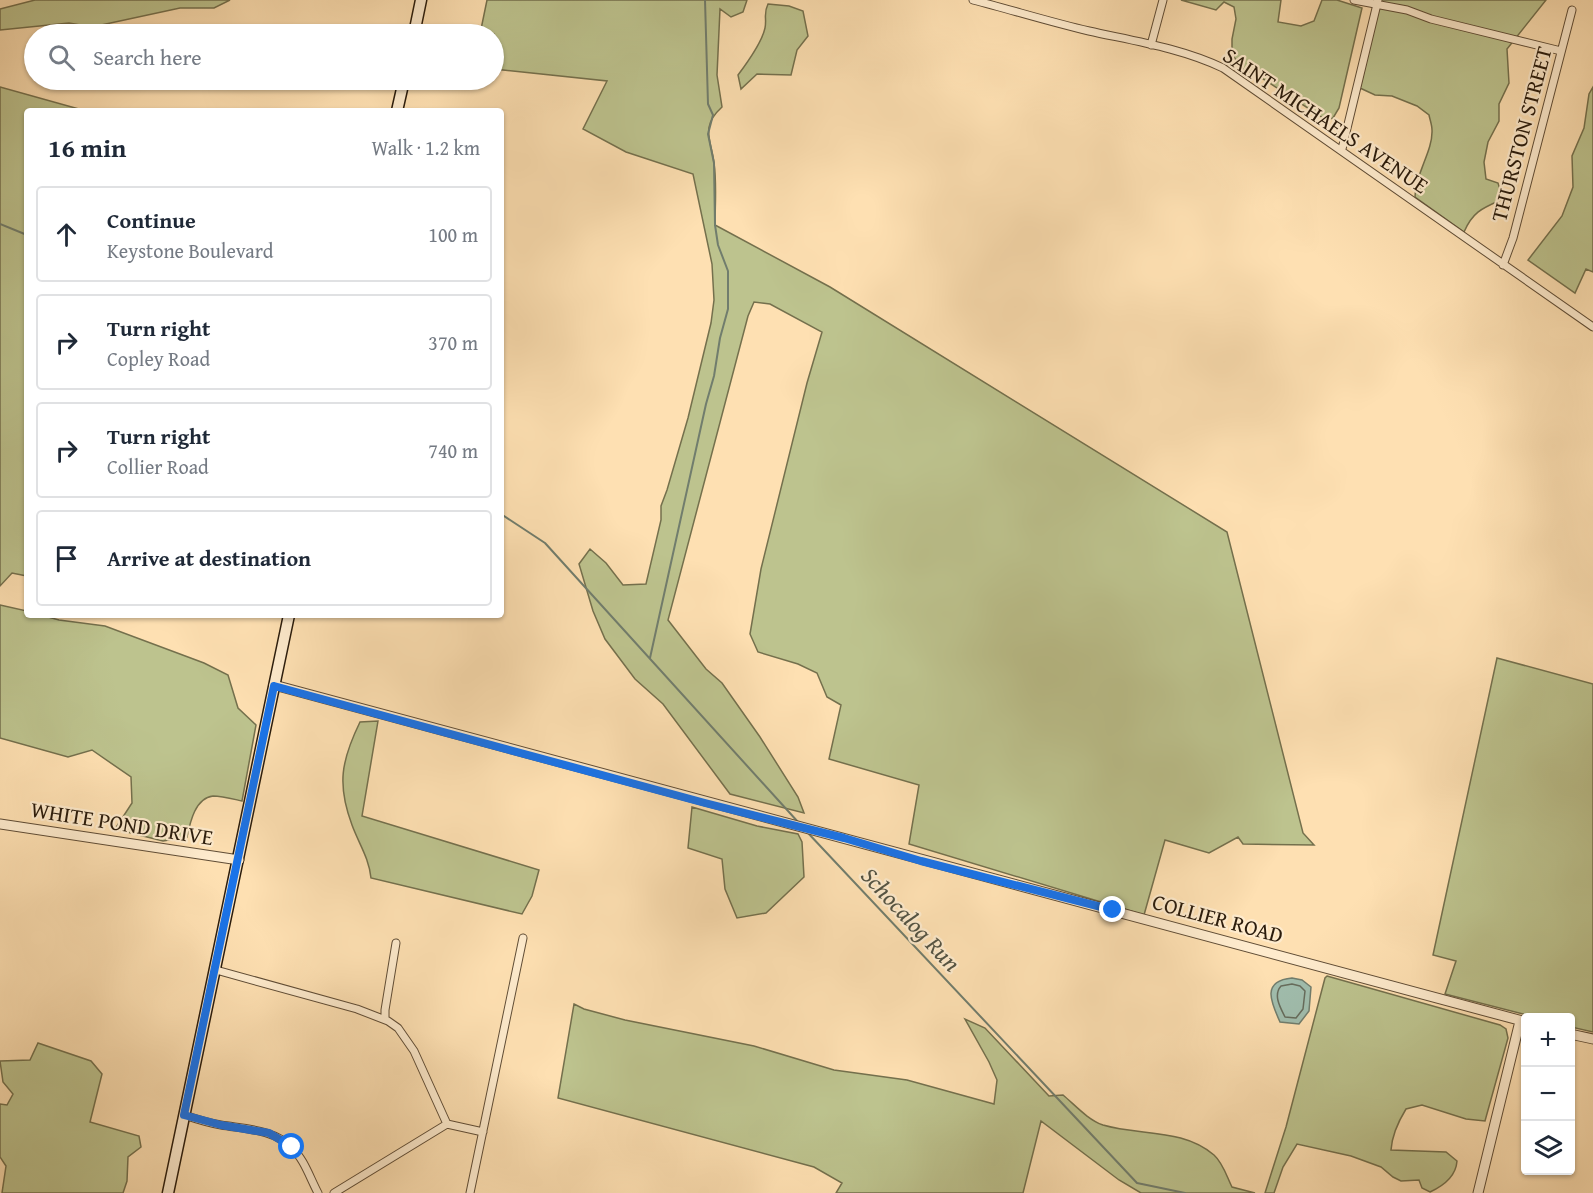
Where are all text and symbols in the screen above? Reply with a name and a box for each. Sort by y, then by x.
search box [24,24,504,90]
street label: SAINT MICHAELS AVENUE [1217,39,1435,201]
icon: search [45,41,78,74]
text: Search here [93,41,202,73]
street label: THURSTON STREET [1482,43,1560,225]
text: 16 min [48,128,126,167]
text: Walk · 1.2 km [371,133,480,162]
text: Continue [107,204,196,236]
icon: ahead [50,218,83,251]
text: 100 m [428,220,478,249]
text: Keystone Boulevard [107,236,274,265]
text: Turn right [107,312,210,344]
icon: right [50,326,83,359]
text: 370 m [428,328,478,357]
text: Copley Road [107,344,210,373]
text: Turn right [107,420,210,452]
icon: right [50,434,83,467]
text: 740 m [428,436,478,465]
text: Collier Road [107,452,209,481]
icon: arrive [50,542,83,575]
text: Arrive at destination [107,542,311,574]
street label: WHITE POND DRIVE [28,793,216,853]
water label: Schocalog Run [853,859,969,979]
street label: COLLIER ROAD [1149,885,1287,951]
route end [1099,896,1125,922]
map controls [1521,1013,1575,1175]
button: + [1521,1013,1575,1067]
button: − [1521,1067,1575,1121]
button: layers [1521,1121,1575,1175]
route start [278,1133,304,1159]

